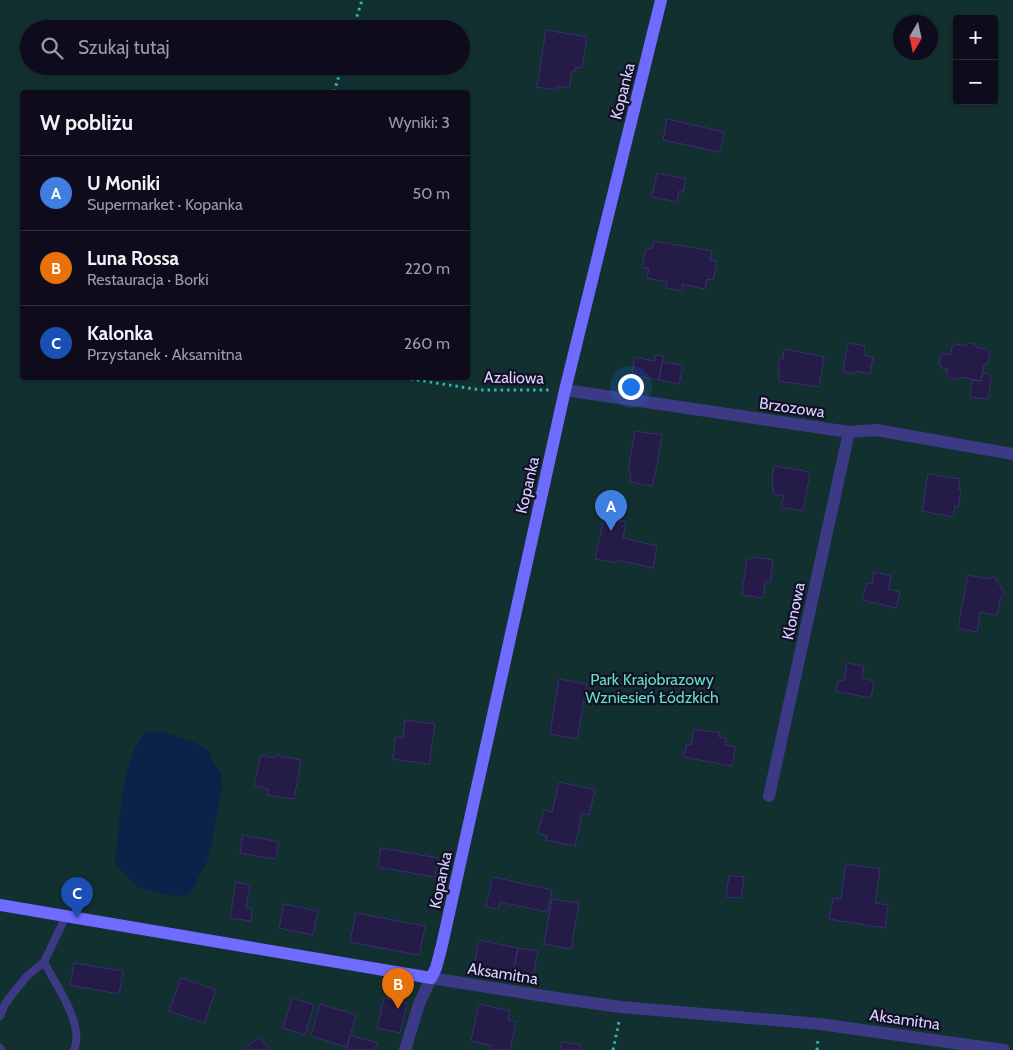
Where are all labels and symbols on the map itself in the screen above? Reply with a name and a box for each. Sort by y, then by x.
north arrow [893,15,938,60]
street label: Kopanka [606,61,639,121]
street label: Azaliowa [484,367,545,388]
your location [618,374,644,400]
street label: Brzozowa [758,394,826,422]
street label: Kopanka [512,455,543,515]
pin: A [595,490,627,531]
street label: Klonowa [778,580,809,642]
park label: Park Krajobrazowy Wzniesień Łódzkich [585,670,719,707]
street label: Kopanka [425,850,456,910]
pin: C [61,877,93,918]
street label: Aksamitna [466,959,540,988]
pin: B [382,968,414,1009]
street label: Aksamitna [869,1005,942,1034]

